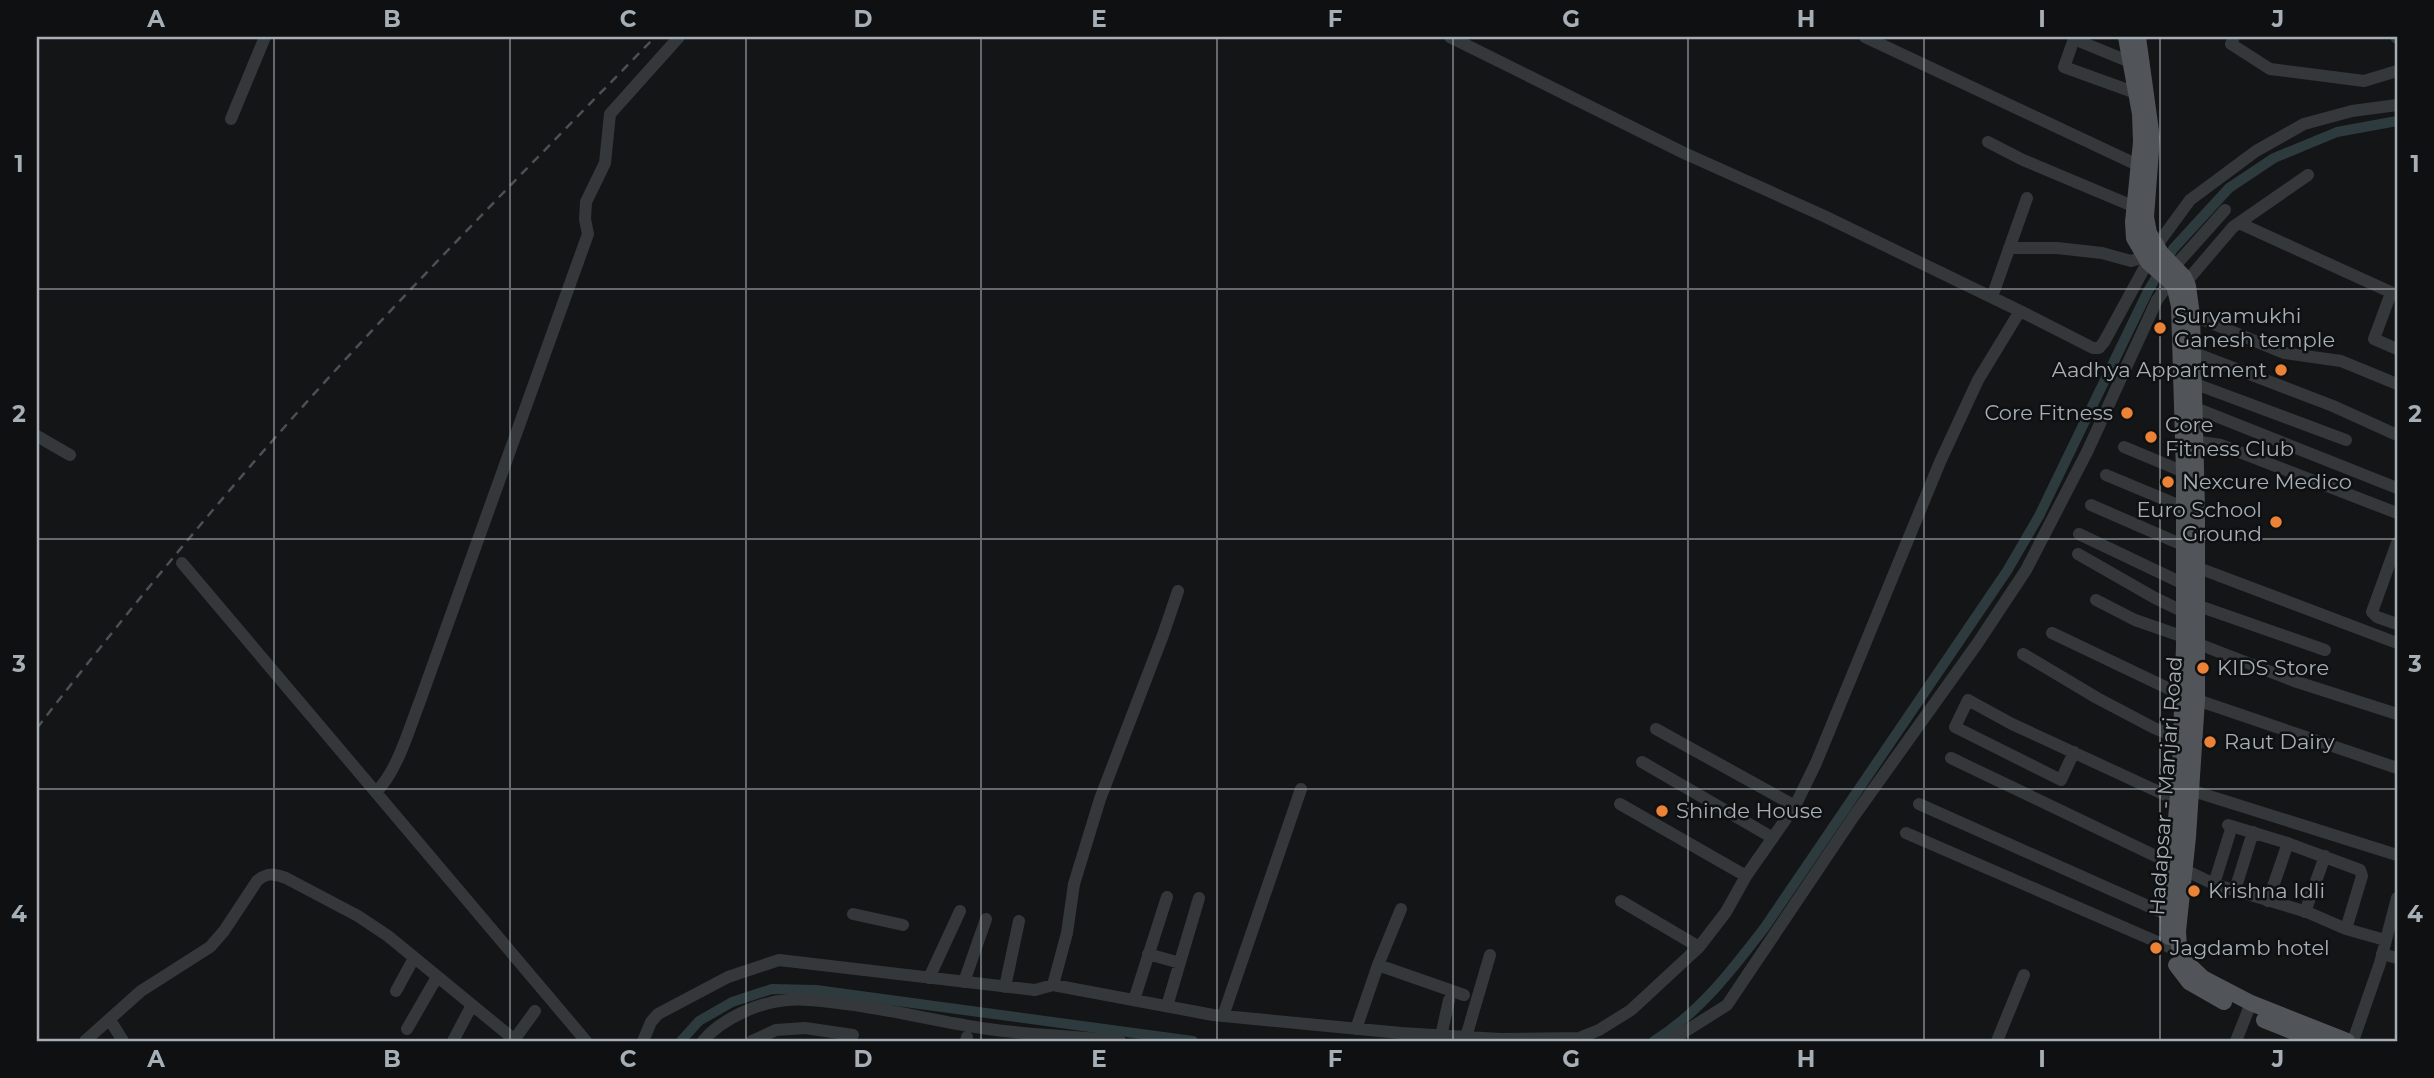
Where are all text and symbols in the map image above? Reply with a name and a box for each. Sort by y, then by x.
text: A [146,5,165,33]
text: B [383,5,401,33]
text: C [620,5,637,33]
text: D [854,5,873,33]
text: E [1091,5,1107,33]
text: F [1328,5,1343,33]
text: G [1562,5,1580,33]
text: H [1797,5,1815,33]
text: I [2038,5,2046,33]
text: J [2271,5,2284,33]
text: 1 [14,150,24,178]
text: 1 [2410,150,2420,178]
place label: Suryamukhi Ganesh temple [2174,303,2335,352]
marker: Suryamukhi Ganesh temple [2152,320,2168,336]
place label: Aadhya Appartment [2052,357,2267,382]
marker: Aadhya Appartment [2273,362,2289,378]
text: 2 [12,400,26,428]
place label: Core Fitness [1984,400,2113,425]
text: 2 [2408,400,2422,428]
marker: Core Fitness [2119,405,2135,421]
place label: Core Fitness Club [2165,412,2294,461]
marker: Core Fitness Club [2143,429,2159,445]
place label: Nexcure Medico [2182,469,2352,494]
marker: Nexcure Medico [2160,474,2176,490]
place label: Euro School Ground [2136,497,2262,546]
marker: Euro School Ground [2268,514,2284,530]
text: 3 [11,650,26,678]
text: 3 [2407,650,2422,678]
place label: KIDS Store [2217,655,2329,680]
street label: Hadapsar - Manjari Road [2144,656,2187,916]
marker: KIDS Store [2195,660,2211,676]
place label: Raut Dairy [2224,729,2335,754]
marker: Raut Dairy [2202,734,2218,750]
place label: Shinde House [1676,798,1823,823]
marker: Shinde House [1654,803,1670,819]
place label: Krishna Idli [2208,878,2325,903]
marker: Krishna Idli [2186,883,2202,899]
text: 4 [11,900,27,928]
text: 4 [2407,900,2423,928]
place label: Jagdamb hotel [2169,935,2330,960]
marker: Jagdamb hotel [2148,940,2164,956]
text: A [146,1045,165,1073]
text: B [383,1045,401,1073]
text: C [620,1045,637,1073]
text: D [854,1045,873,1073]
text: E [1091,1045,1107,1073]
text: F [1328,1045,1343,1073]
text: G [1562,1045,1580,1073]
text: H [1797,1045,1815,1073]
text: I [2038,1045,2046,1073]
text: J [2271,1045,2284,1073]

